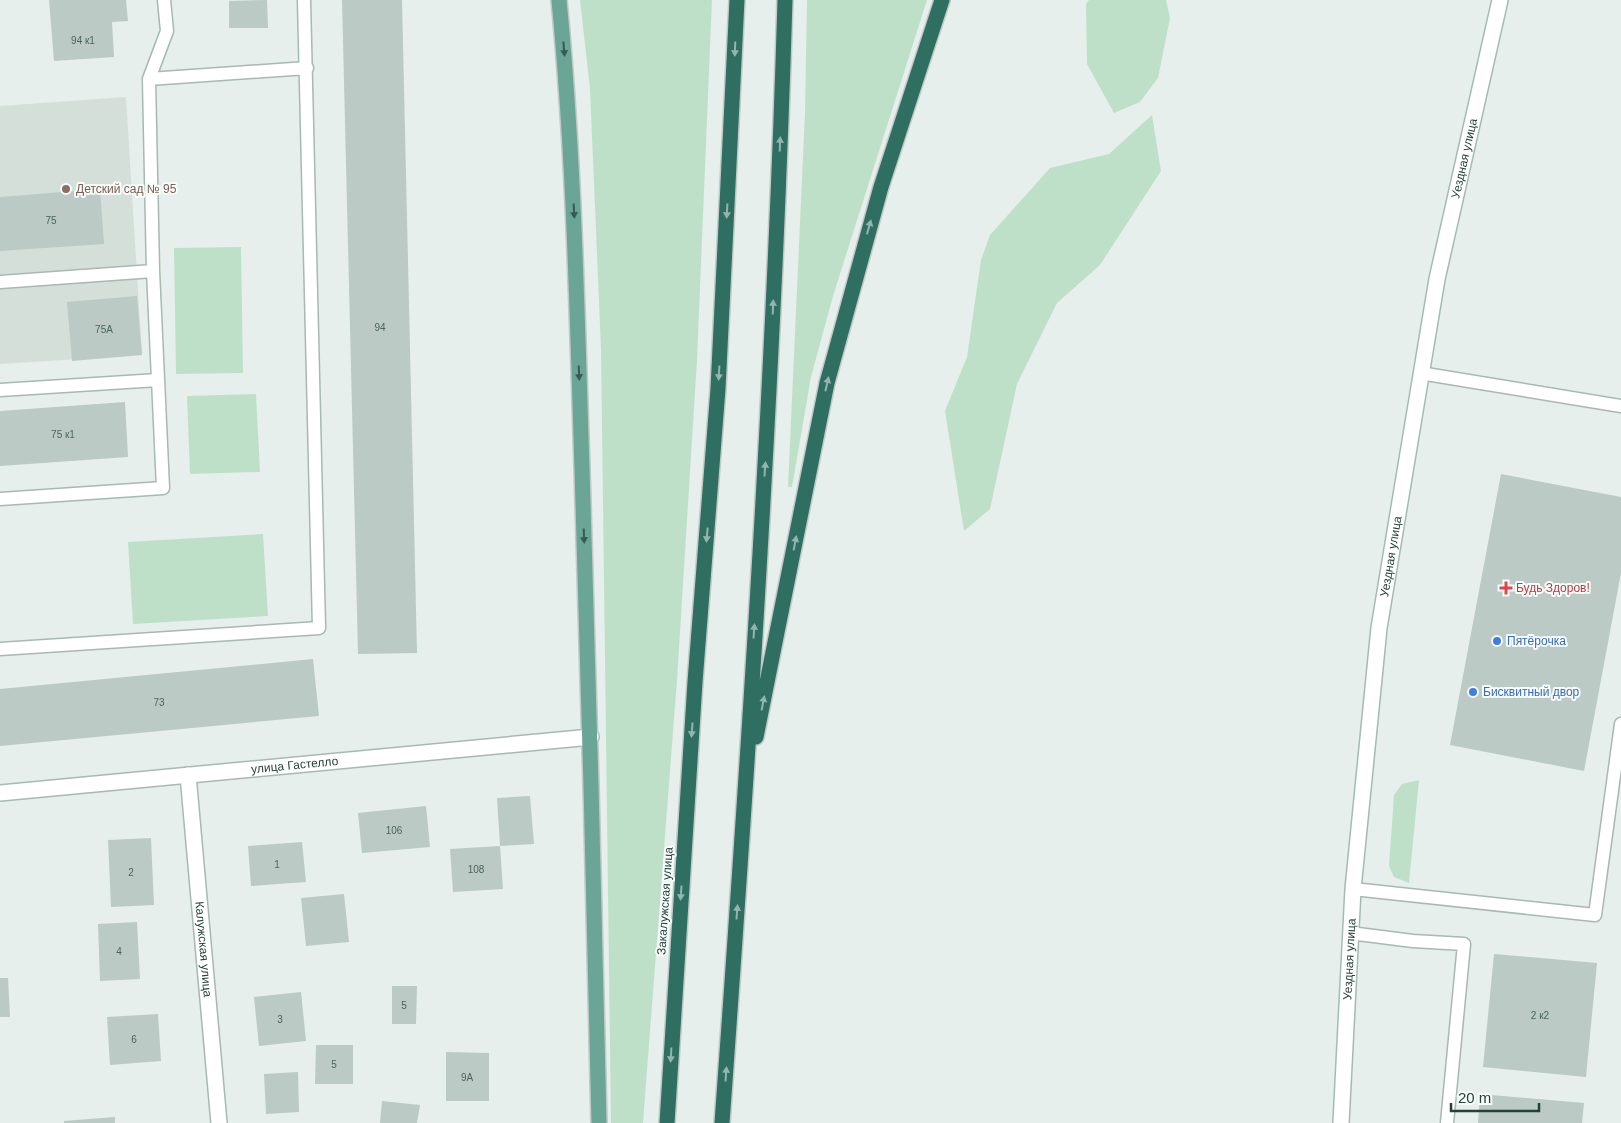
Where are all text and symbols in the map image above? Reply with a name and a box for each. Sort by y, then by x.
house number: 94 к1 [71,35,95,46]
one-way arrow [560,41,568,57]
one-way arrow [731,41,739,57]
street label: Уездная улица [1448,117,1480,200]
one-way arrow [776,136,784,152]
place label: Детский сад № 95 [76,182,177,196]
marker: Детский сад № 95 [60,183,72,195]
one-way arrow [570,203,578,219]
one-way arrow [723,203,731,219]
house number: 75 [45,215,57,226]
one-way arrow [866,220,874,235]
one-way arrow [769,298,777,314]
house number: 94 [374,322,386,333]
house number: 75А [95,324,113,335]
one-way arrow [576,365,584,381]
one-way arrow [714,366,722,382]
one-way arrow [823,376,831,391]
house number: 75 к1 [51,429,75,440]
one-way arrow [761,461,769,477]
street label: Уездная улица [1377,515,1405,598]
one-way arrow [581,528,589,544]
one-way arrow [702,528,710,544]
one-way arrow [792,535,800,551]
place label: Будь Здоров! [1516,581,1590,595]
marker: Будь Здоров! [1500,582,1512,594]
one-way arrow [751,623,759,639]
place label: Пятёрочка [1507,634,1566,648]
marker: Пятёрочка [1491,635,1503,647]
place label: Бисквитный двор [1483,685,1580,699]
marker: Бисквитный двор [1467,686,1479,698]
one-way arrow [760,694,768,710]
house number: 73 [153,697,165,708]
one-way arrow [687,723,695,739]
street label: улица Гастелло [251,754,339,776]
house number: 106 [386,825,403,836]
street label: Закалужская улица [654,846,676,955]
house number: 1 [274,859,280,870]
house number: 108 [468,864,485,875]
house number: 2 [128,867,134,878]
one-way arrow [677,885,685,901]
street label: Калужская улица [192,901,215,998]
one-way arrow [734,904,742,920]
street label: Уездная улица [1340,918,1358,1000]
house number: 4 [116,946,122,957]
house number: 5 [401,1000,407,1011]
house number: 2 к2 [1531,1010,1550,1021]
house number: 3 [277,1014,283,1025]
house number: 6 [131,1034,137,1045]
one-way arrow [666,1047,674,1063]
house number: 5 [331,1059,337,1070]
one-way arrow [722,1066,730,1082]
house number: 9А [461,1072,473,1083]
scale bar [1451,1080,1538,1112]
text: 20 m [1458,1089,1491,1106]

